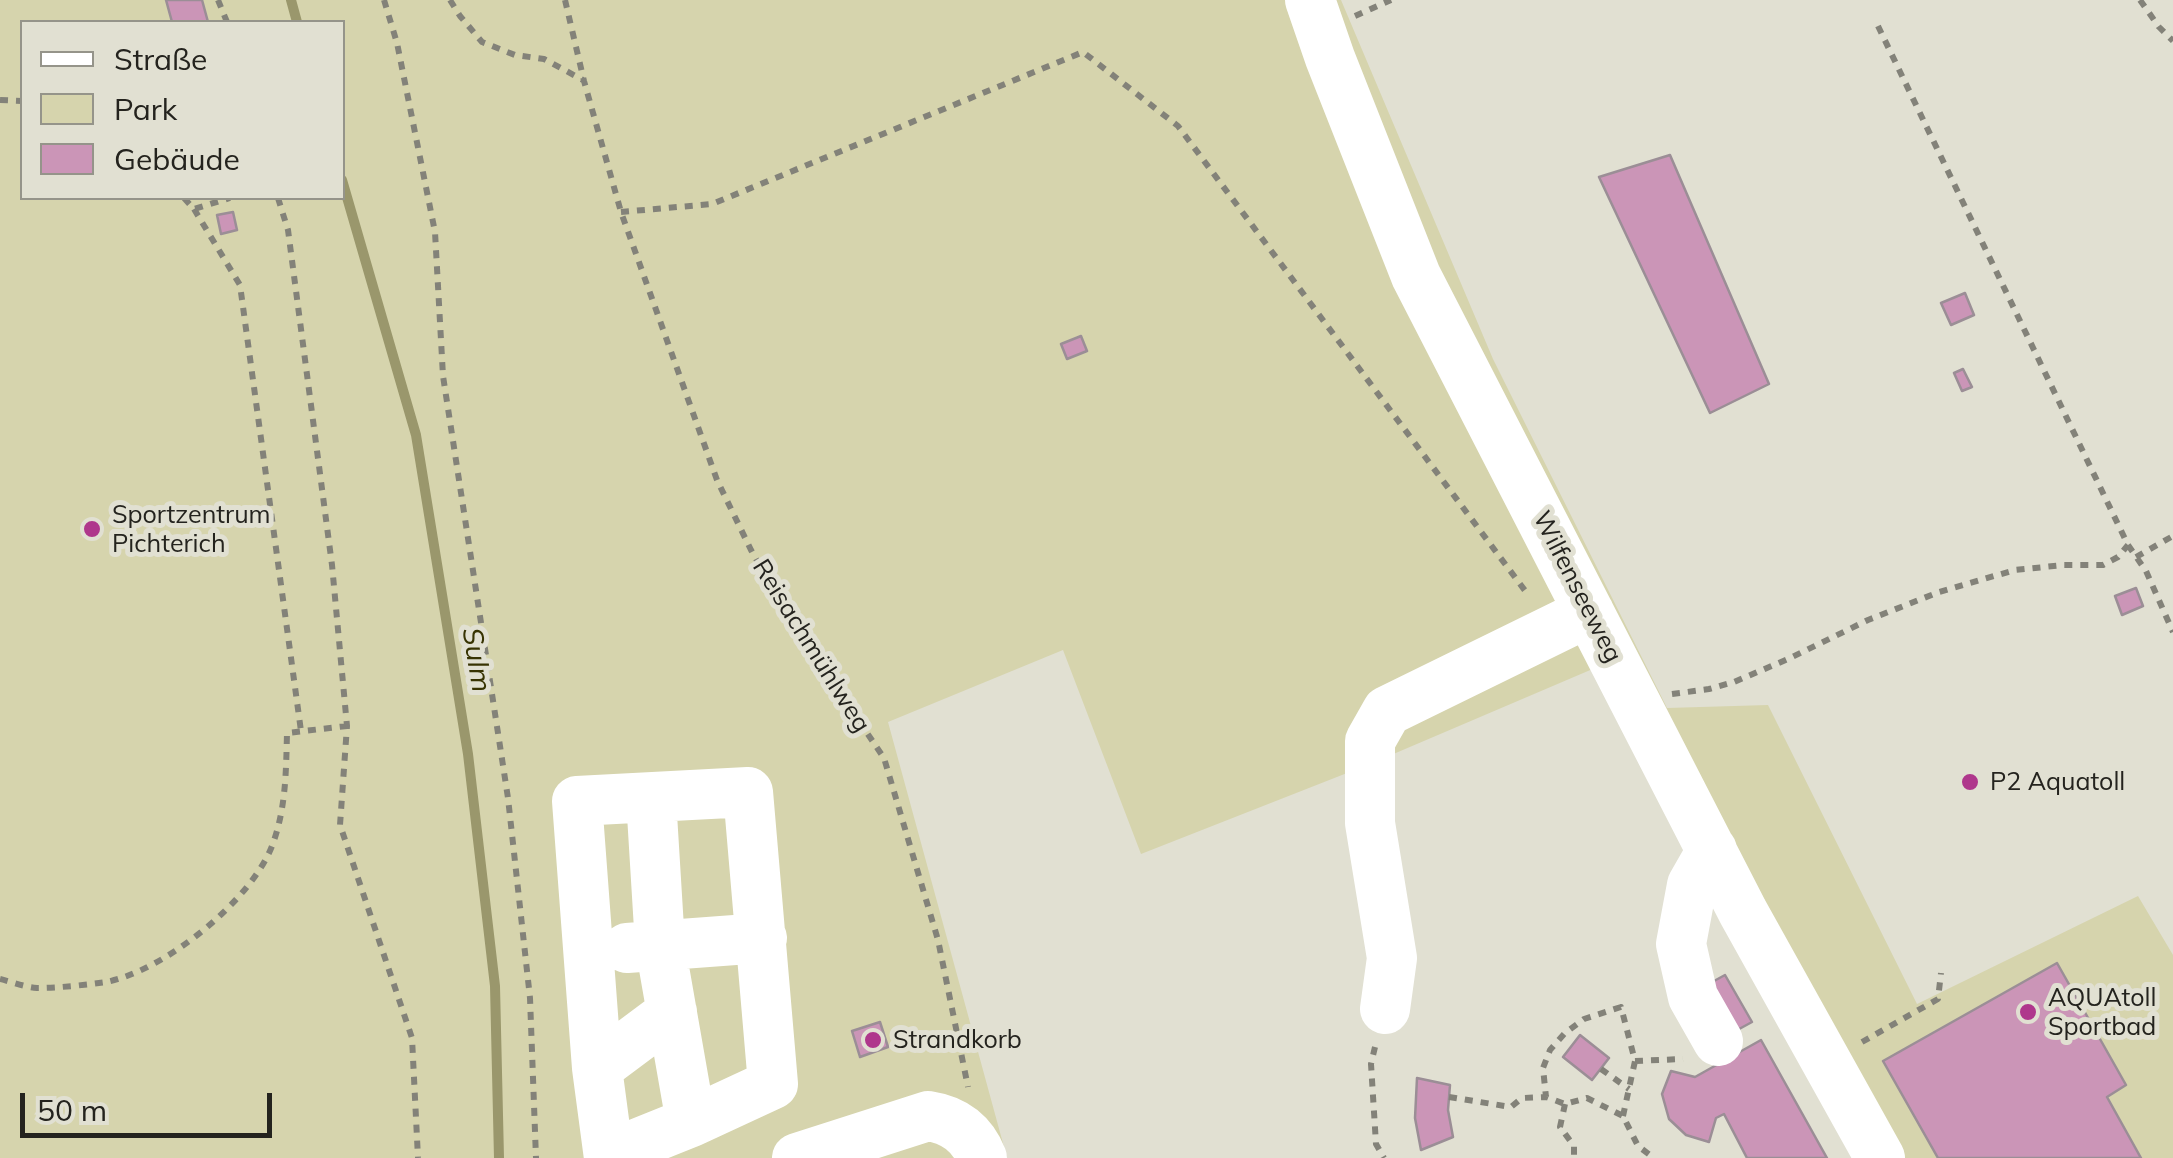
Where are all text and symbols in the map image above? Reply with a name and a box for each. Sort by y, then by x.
legend [20,20,345,200]
text: Straße [114,40,207,78]
text: Park [114,90,177,128]
text: Gebäude [114,140,240,178]
place label: Sportzentrum Pichterich [112,500,271,559]
street label: Wilfenseeweg [1526,506,1628,668]
marker: Sportzentrum Pichterich [81,518,103,540]
street label: Reisachmühlweg [746,554,876,738]
water label: Sulm [454,625,498,695]
place label: P2 Aquatoll [1990,767,2125,797]
marker: P2 Aquatoll [1959,771,1981,793]
place label: AQUAtoll Sportbad [2048,983,2156,1042]
marker: AQUAtoll Sportbad [2017,1001,2039,1023]
place label: Strandkorb [893,1025,1022,1055]
marker: Strandkorb [862,1029,884,1051]
scale bar [25,1073,278,1135]
text: 50 m [37,1091,107,1129]

